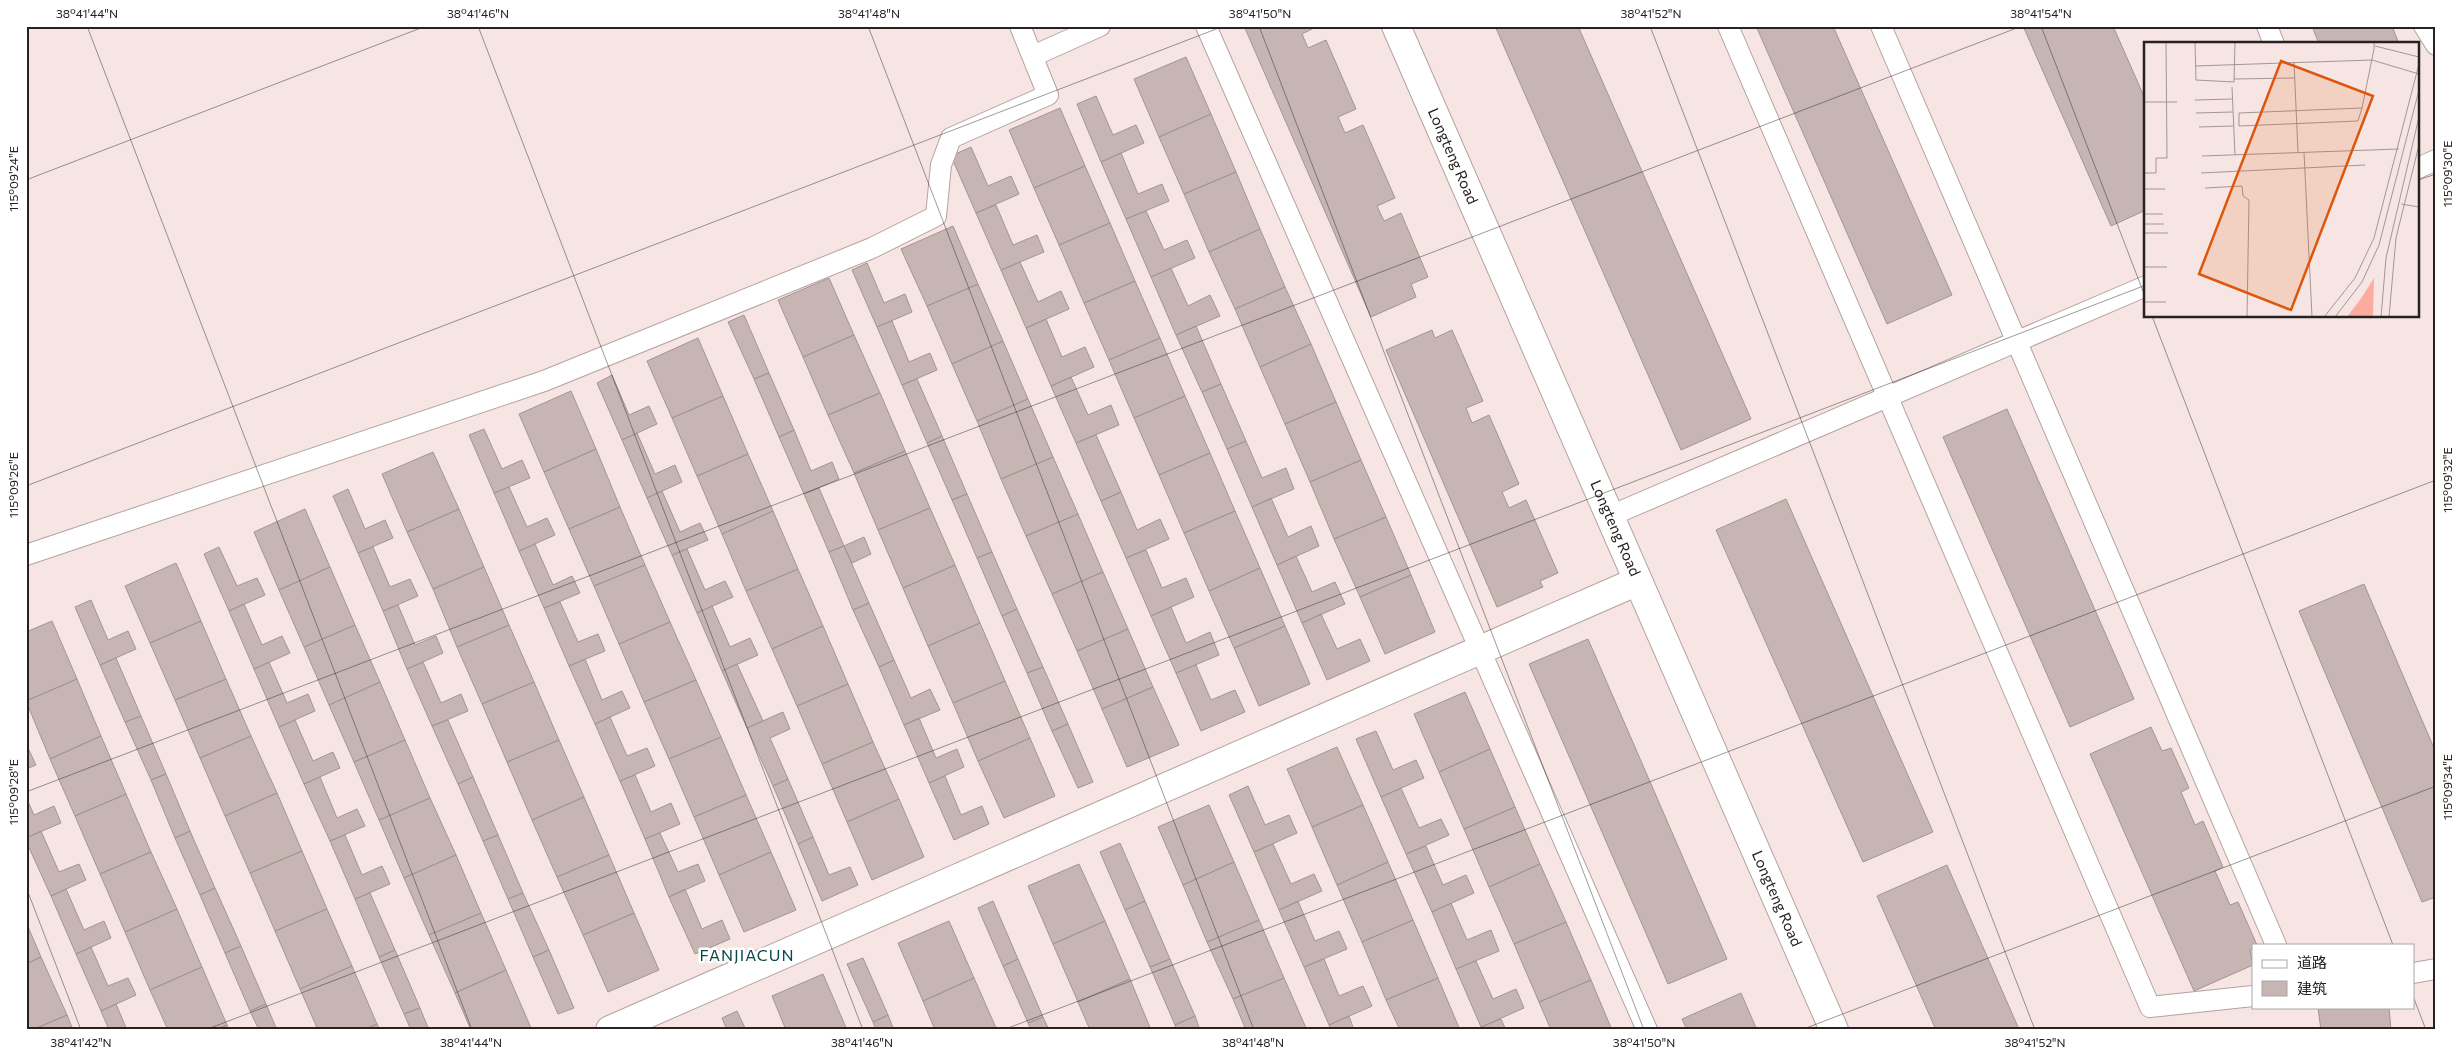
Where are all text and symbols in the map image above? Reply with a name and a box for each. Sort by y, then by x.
text: 38°41'44"N [56,6,118,20]
text: 38°41'46"N [447,6,509,20]
text: 38°41'48"N [838,6,900,20]
text: 38°41'50"N [1229,6,1291,20]
text: 38°41'52"N [1620,6,1682,20]
text: 38°41'54"N [2010,6,2072,20]
inset map [2144,42,2420,318]
street label: Longteng Road [1425,105,1483,207]
text: 115°09'30"E [2440,141,2454,207]
text: 115°09'24"E [6,146,20,212]
text: 115°09'32"E [2440,447,2454,513]
text: 115°09'26"E [6,452,20,518]
street label: Longteng Road [1587,477,1645,579]
text: 115°09'34"E [2440,754,2454,820]
text: 115°09'28"E [6,759,20,825]
street label: Longteng Road [1749,847,1806,949]
legend [2252,944,2414,1008]
district label: FANJIACUN [699,945,795,964]
text: 道路 [2297,953,2327,971]
text: 建筑 [2297,979,2327,997]
text: 38°41'42"N [50,1035,112,1049]
text: 38°41'44"N [440,1035,502,1049]
text: 38°41'46"N [831,1035,893,1049]
text: 38°41'48"N [1222,1035,1284,1049]
text: 38°41'50"N [1613,1035,1675,1049]
text: 38°41'52"N [2004,1035,2066,1049]

